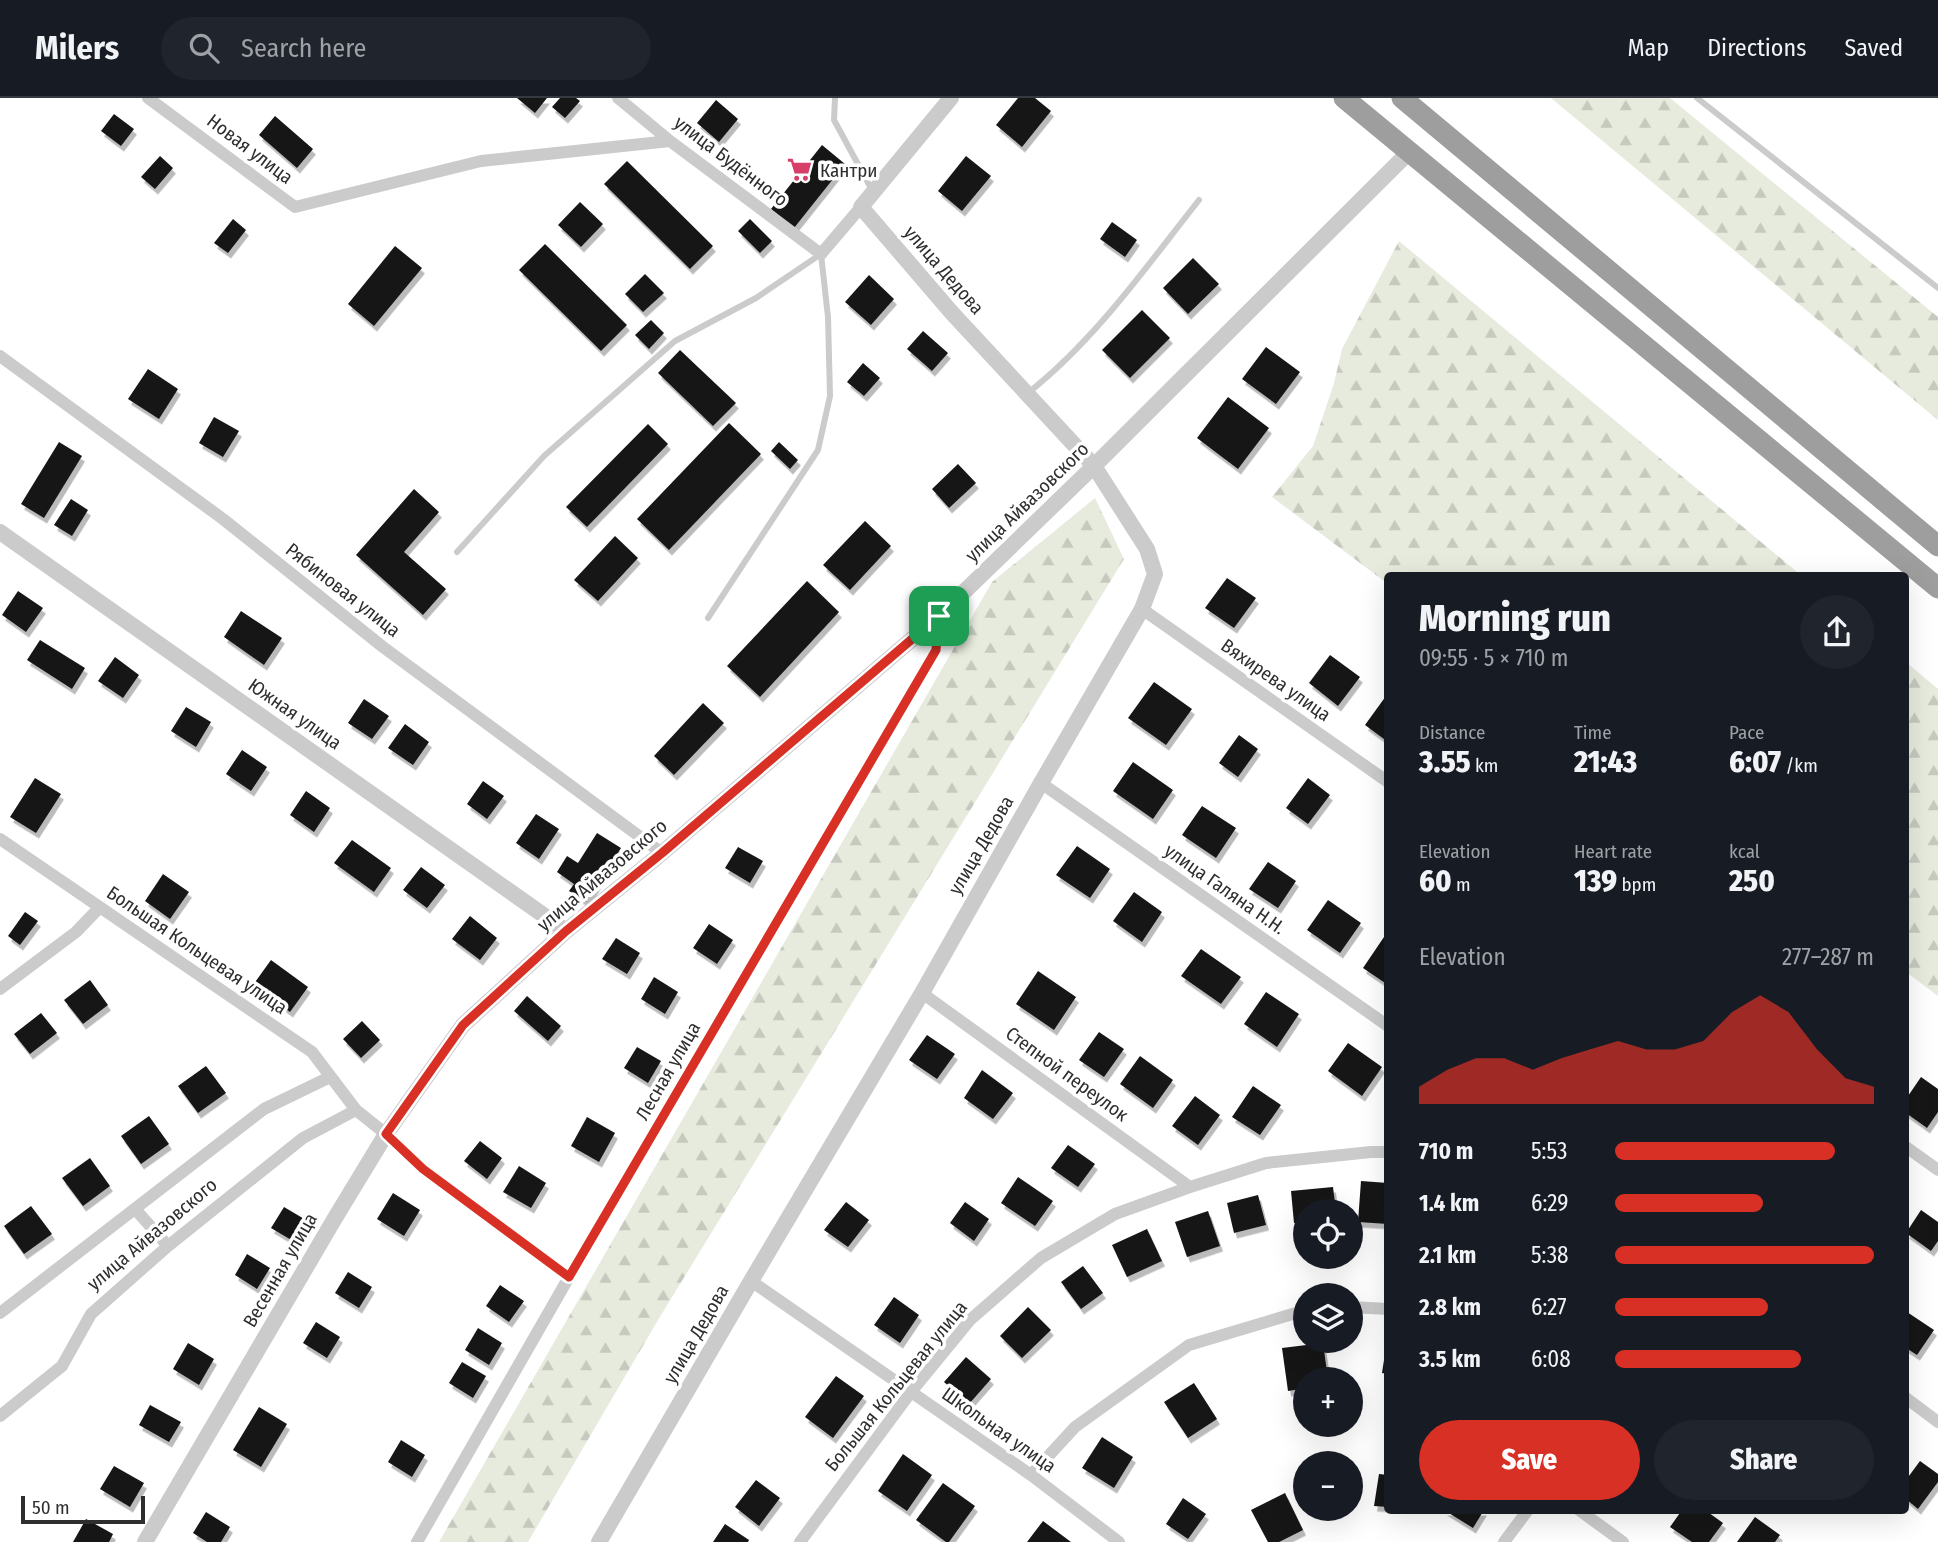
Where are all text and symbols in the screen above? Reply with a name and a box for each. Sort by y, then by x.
search box [161,17,651,80]
text: Milers [35,28,119,68]
icon: search [185,29,223,67]
text: Search here [241,33,366,64]
text: Map [1628,34,1669,62]
text: Directions [1707,34,1806,62]
text: Saved [1844,34,1903,62]
street label: Новая улица [202,109,298,189]
street label: улица Будённого [670,111,792,211]
supermarket icon: Кантри [786,156,814,184]
place label: Кантри [820,159,877,182]
street label: улица Дедова [899,221,989,319]
street label: улица Айвазовского [961,437,1093,567]
street label: Рябиновая улица [281,538,405,642]
pin [909,586,969,646]
text: Morning run [1419,595,1611,641]
button: share [1800,595,1874,669]
icon: arrive [920,597,958,635]
street label: Вяхирева улица [1217,634,1335,726]
text: 09:55 · 5 × 710 m [1419,644,1568,672]
street label: Южная улица [244,673,346,755]
text: Distance [1419,721,1486,744]
text: Time [1574,721,1612,744]
text: Pace [1729,721,1764,744]
text: 3.55 [1419,744,1471,780]
text: 21:43 [1574,744,1637,780]
text: 6:07 [1729,744,1781,780]
text: km [1471,754,1498,777]
text: /km [1781,754,1818,777]
street label: улица Дедова [944,792,1018,898]
street label: улица Айвазовского [532,814,672,936]
street label: улица Галяна Н.Н. [1160,839,1290,939]
text: Elevation [1419,840,1491,863]
text: Heart rate [1574,840,1652,863]
text: kcal [1729,840,1760,863]
text: 60 [1419,863,1452,899]
text: 139 [1574,863,1617,899]
text: 250 [1729,863,1775,899]
text: m [1452,873,1471,896]
text: bpm [1617,873,1656,896]
street label: Большая Кольцевая улица [102,881,292,1019]
text: Elevation [1419,943,1506,971]
text: 277–287 m [1782,943,1874,971]
street label: Лесная улица [631,1018,705,1124]
street label: Степной переулок [1001,1022,1133,1126]
text: 710 m [1419,1137,1473,1165]
text: 5:53 [1531,1137,1567,1165]
street label: улица Айвазовского [82,1173,222,1295]
text: 1.4 km [1419,1189,1479,1217]
text: 6:29 [1531,1189,1568,1217]
map controls [1293,1199,1363,1521]
button: locate [1293,1199,1363,1269]
street label: Весенная улица [238,1209,322,1331]
text: 2.1 km [1419,1241,1476,1269]
text: 5:38 [1531,1241,1569,1269]
street label: улица Дедова [659,1281,733,1387]
button: layers [1293,1283,1363,1353]
text: 2.8 km [1419,1293,1481,1321]
text: 6:27 [1531,1293,1567,1321]
street label: Большая Кольцевая улица [820,1296,972,1476]
text: 3.5 km [1419,1345,1481,1373]
text: 6:08 [1531,1345,1571,1373]
button: + [1293,1367,1363,1437]
street label: Школьная улица [938,1382,1060,1478]
button: Save [1419,1420,1640,1500]
button: Share [1654,1420,1874,1500]
button: − [1293,1451,1363,1521]
scale bar [21,1493,145,1525]
text: 50 m [32,1496,70,1519]

